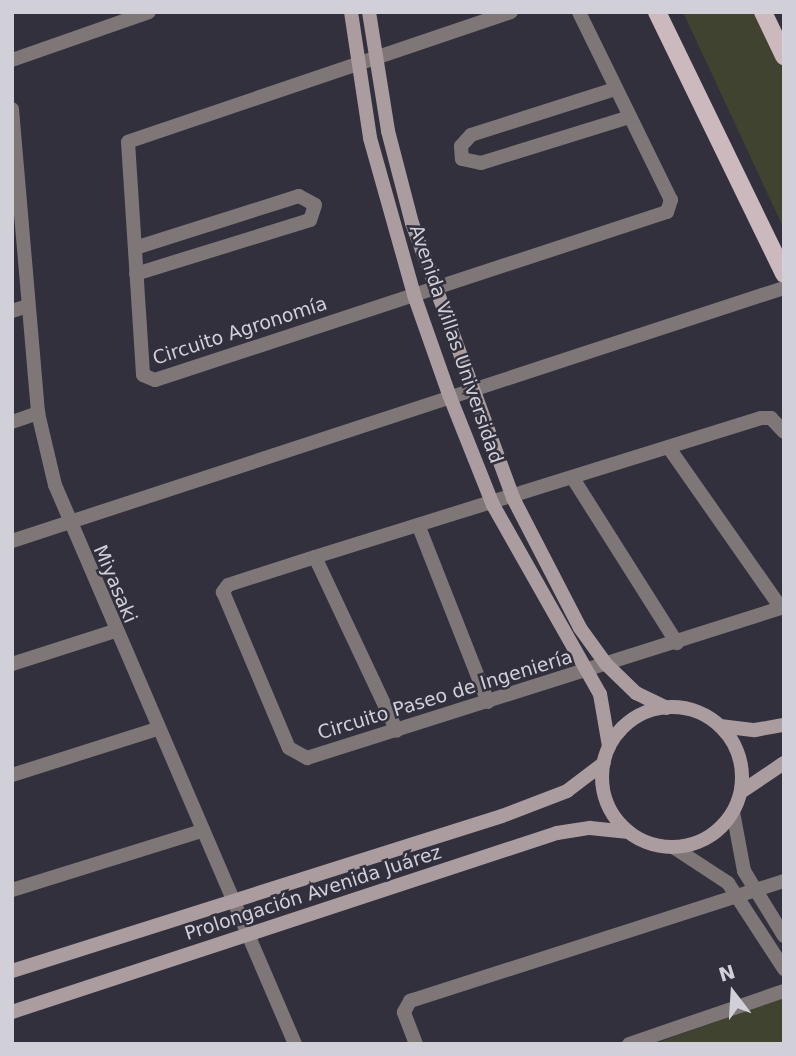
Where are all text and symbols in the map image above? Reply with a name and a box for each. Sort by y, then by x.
street label: Avenida Villas Universidad [404,222,508,466]
street label: Circuito Agronomía [150,292,330,370]
street label: Miyasaki [88,542,142,626]
street label: Circuito Paseo de Ingeniería [315,645,575,745]
street label: Prolongación Avenida Juárez [182,841,444,945]
north arrow [698,958,768,1028]
text: N [716,960,738,986]

